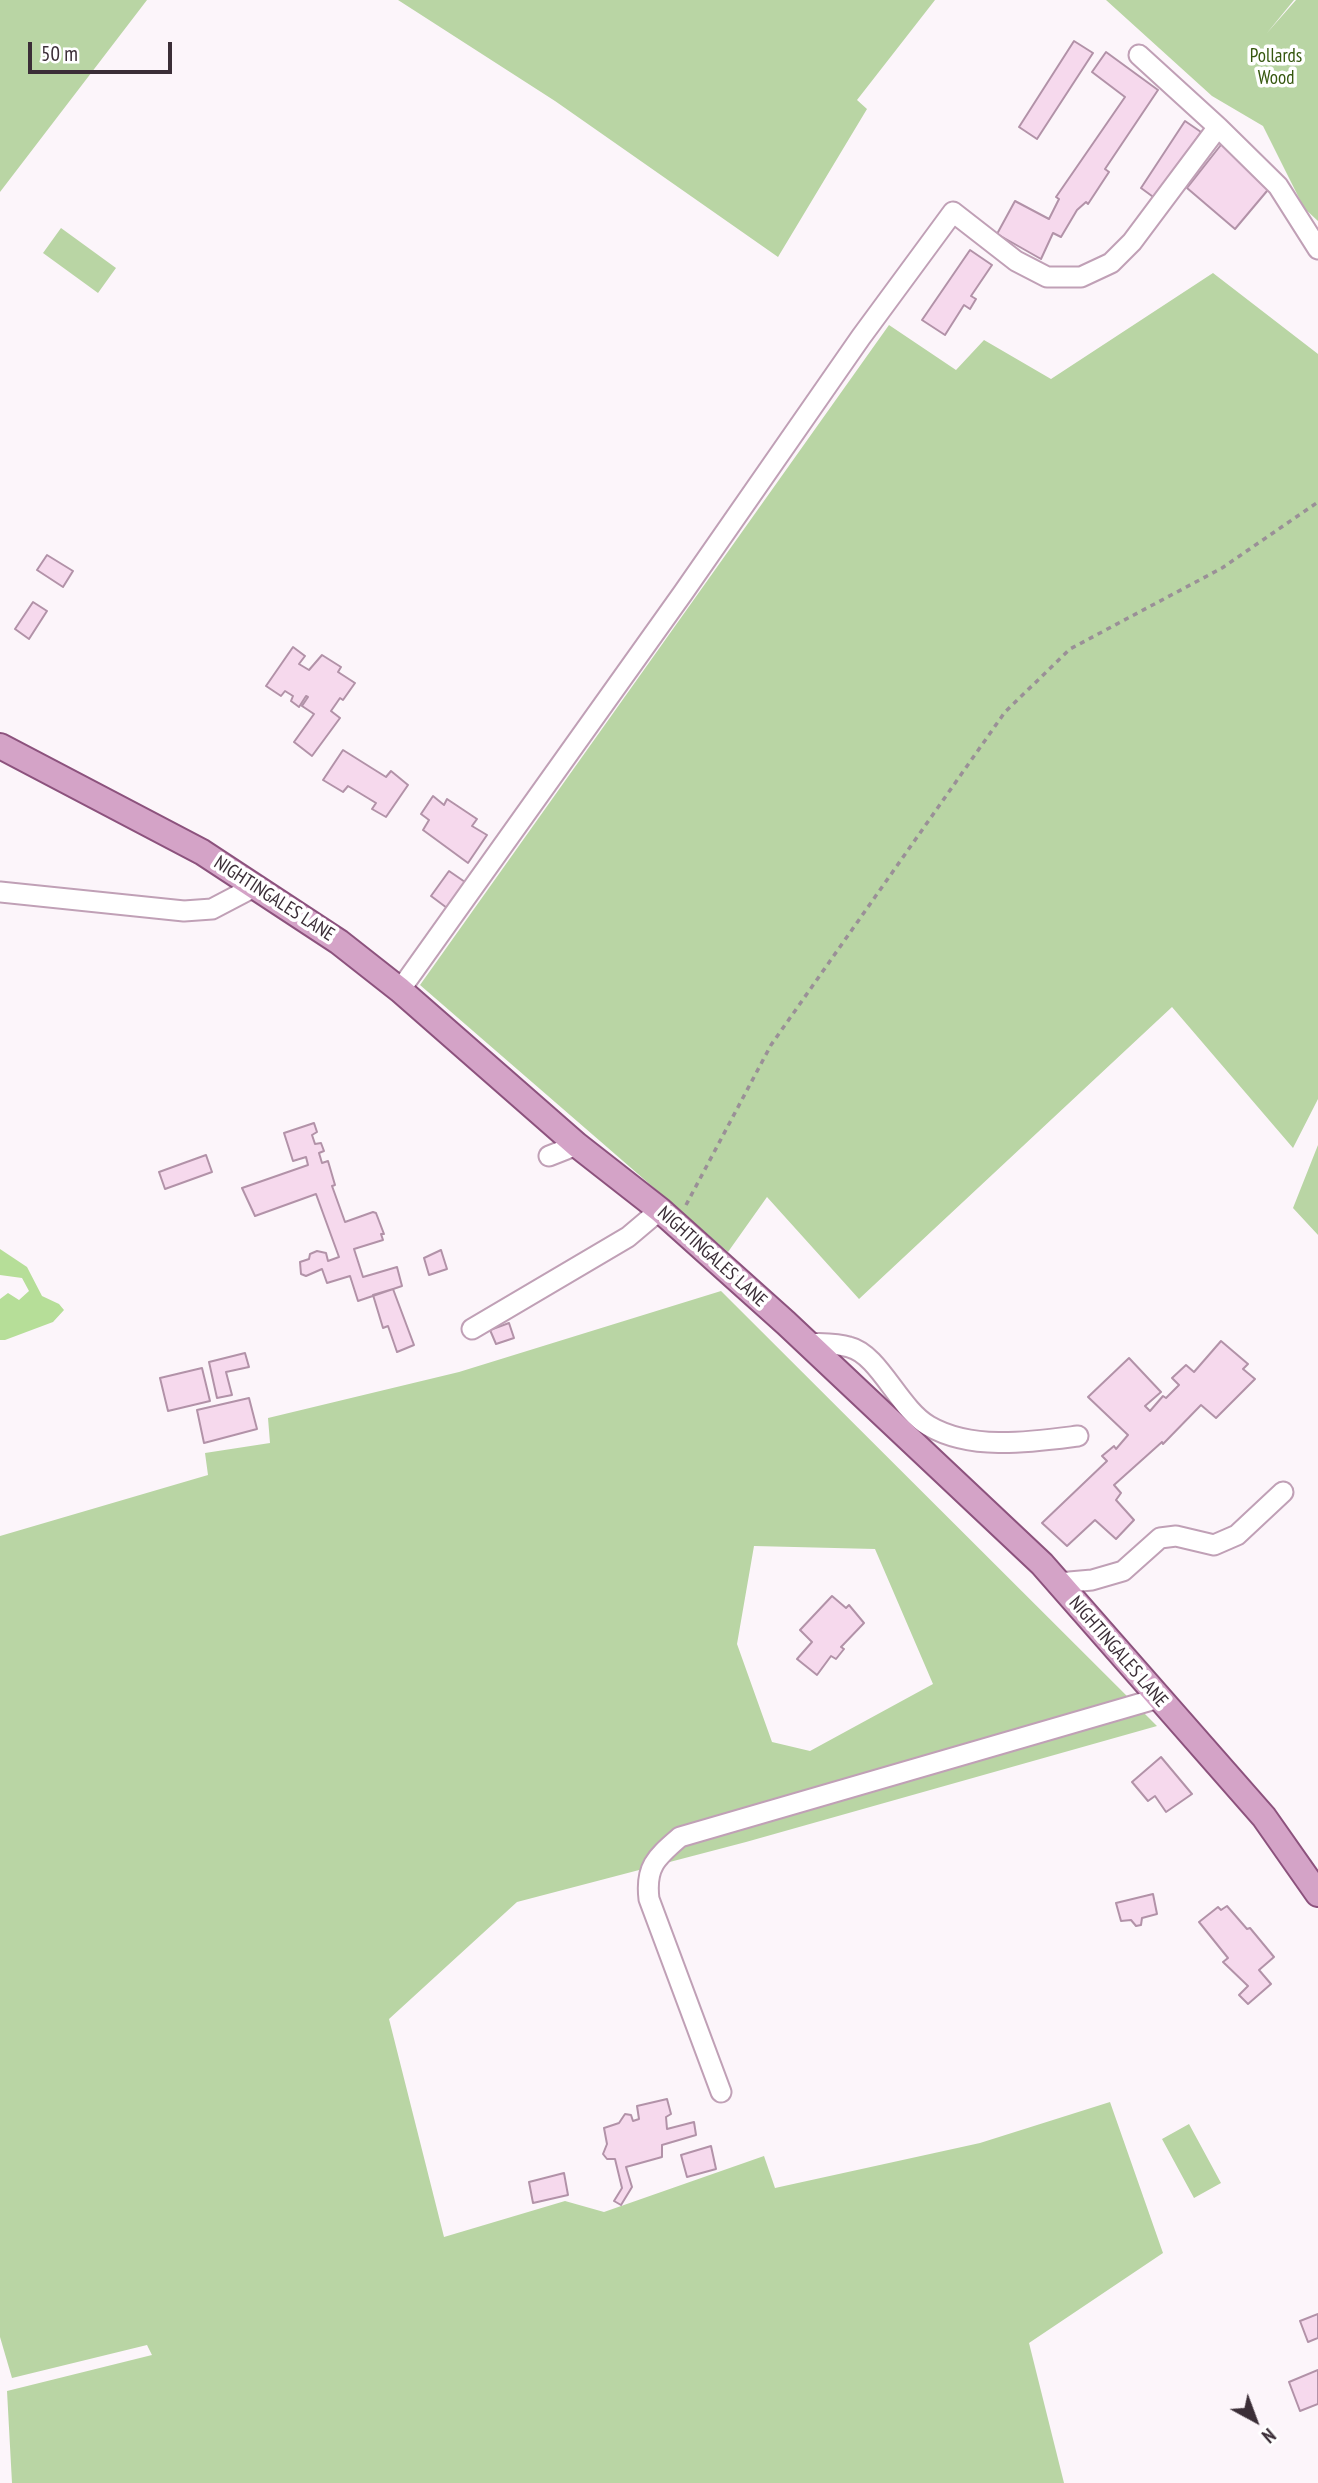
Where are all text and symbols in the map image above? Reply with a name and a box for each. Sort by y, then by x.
scale bar [32,28,175,72]
text: 50 m [41,40,78,67]
park label: Pollards Wood [1250,46,1302,90]
street label: NIGHTINGALES LANE [209,852,339,946]
street label: NIGHTINGALES LANE [653,1202,771,1312]
street label: NIGHTINGALES LANE [1064,1592,1172,1712]
north arrow [1220,2385,1290,2455]
text: N [1257,2423,1281,2448]

